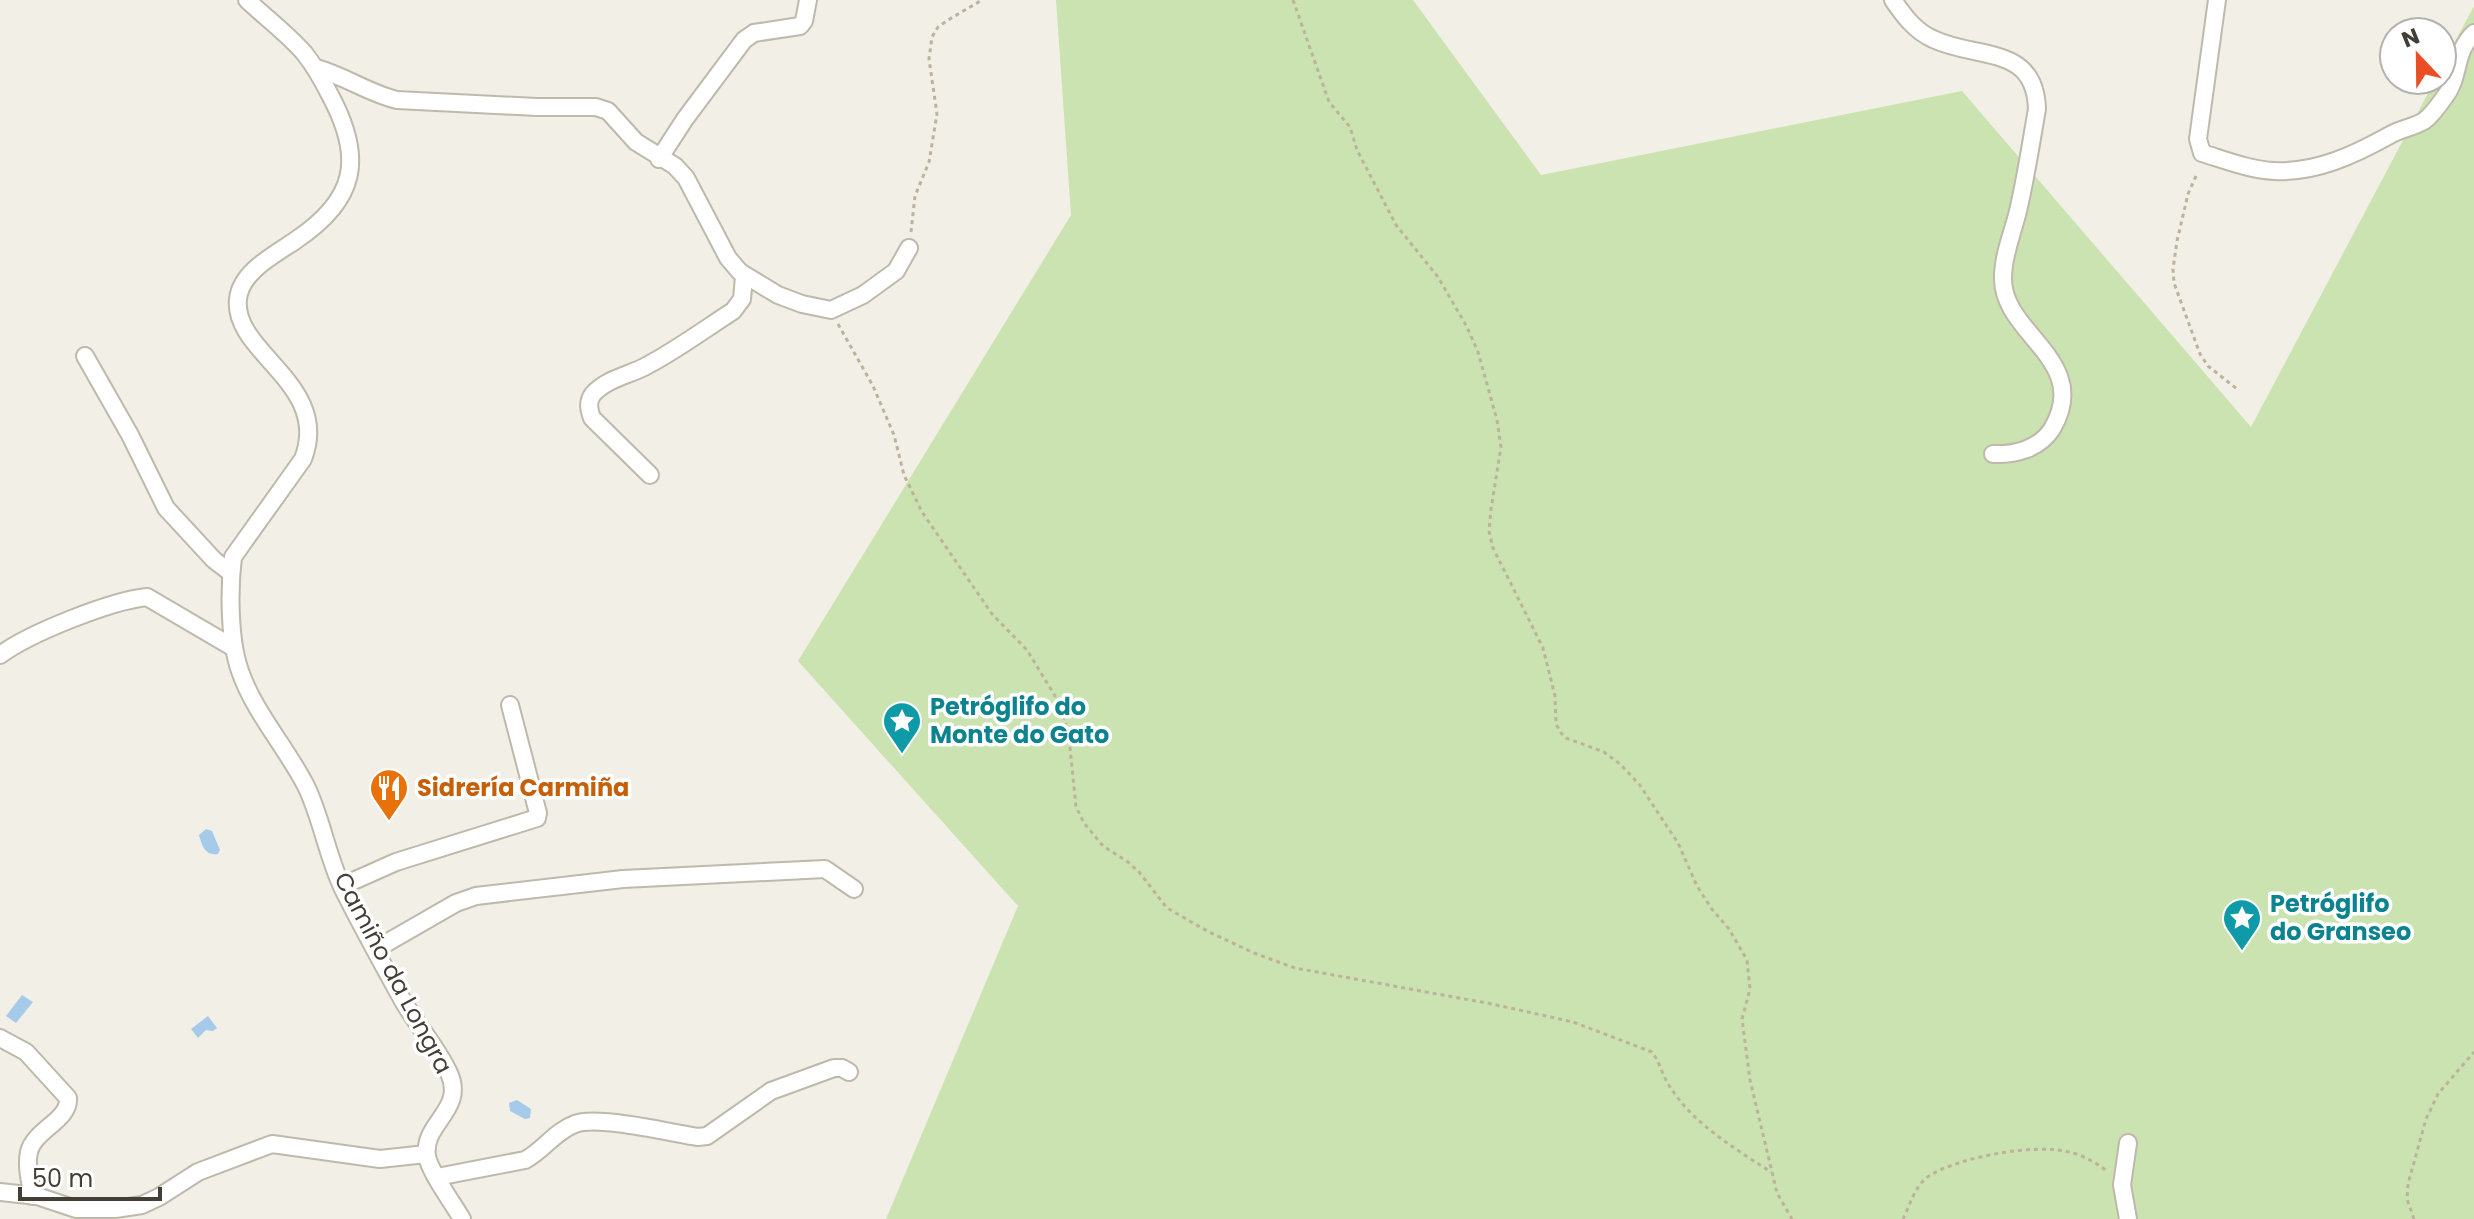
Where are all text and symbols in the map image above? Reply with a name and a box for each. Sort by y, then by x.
north arrow [2378,16,2458,96]
text: N [2397,20,2424,55]
place label: Petróglifo do Monte do Gato [930,690,1109,751]
place icon: Petróglifo do Monte do Gato [881,700,923,755]
restaurant icon: Sidrería Carmiña [368,767,410,822]
place label: Sidrería Carmiña [417,771,629,804]
street label: Camiño da Longra [326,866,461,1079]
place label: Petróglifo do Granseo [2270,887,2411,948]
place icon: Petróglifo do Granseo [2221,897,2263,952]
scale bar [20,1151,160,1201]
text: 50 m [32,1162,93,1195]

